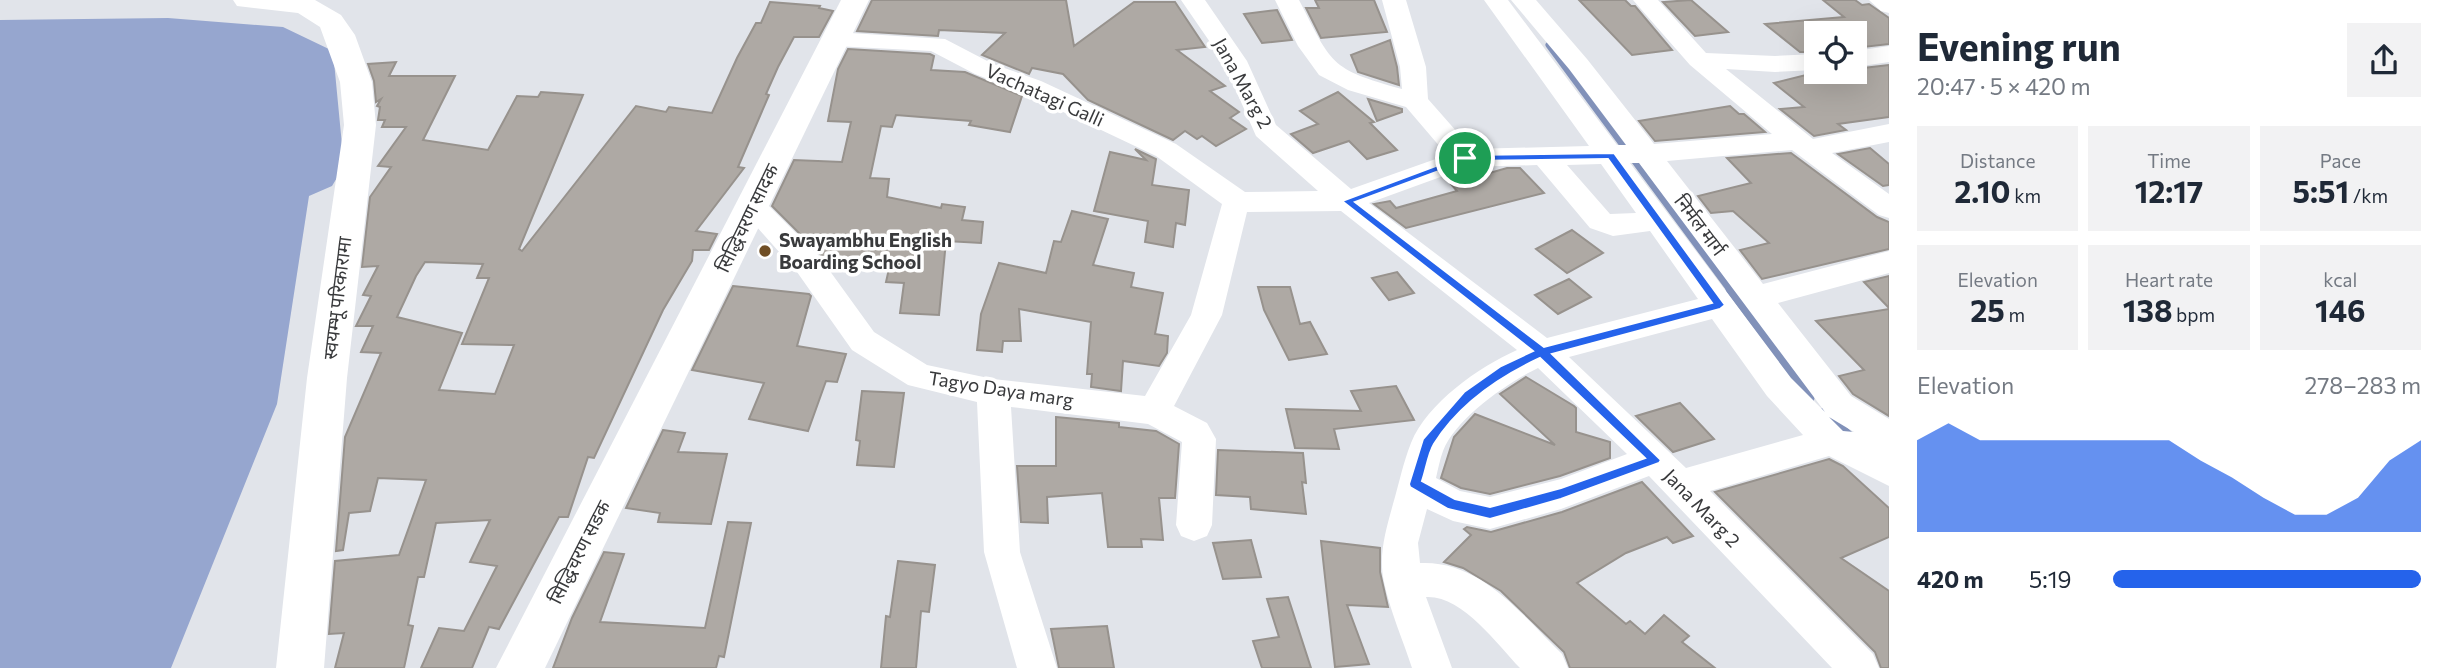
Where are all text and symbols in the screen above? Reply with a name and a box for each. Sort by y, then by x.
map controls [1804,21,1867,84]
button: locate [1804,21,1867,84]
text: Evening run [1917,22,2121,69]
button: share [2347,23,2421,97]
street label: Jana Marg 2 [1209,33,1278,132]
street label: Vachatagi Galli [982,58,1108,131]
text: 20:47 · 5 × 420 m [1917,72,2091,100]
pin [1435,128,1495,188]
icon: arrive [1446,139,1484,177]
text: Distance [1960,149,2035,172]
text: Time [2147,149,2191,172]
text: Pace [2320,149,2361,172]
street label: सिद्धिचरण सादक [710,160,783,276]
text: 2.10 [1954,172,2011,209]
text: 12:17 [2135,172,2203,209]
text: 5:51 [2293,172,2349,209]
text: km [2011,184,2041,207]
text: /km [2349,184,2388,207]
street label: निर्मल मार्ग [1670,190,1731,260]
place label: Swayambhu English Boarding School [779,228,952,273]
street label: स्वयम्भू परिकारामा [318,234,358,361]
marker: Swayambhu English Boarding School [757,243,773,259]
text: Elevation [1958,268,2038,291]
text: Heart rate [2125,268,2213,291]
text: kcal [2323,268,2357,291]
text: 25 [1970,291,2005,328]
text: 138 [2123,291,2172,328]
text: 146 [2315,291,2366,328]
text: m [2005,303,2025,326]
text: bpm [2172,303,2215,326]
street label: Tagyo Daya marg [927,366,1075,411]
text: Elevation [1917,371,2014,399]
text: 278–283 m [2305,371,2421,399]
street label: Jana Marg 2 [1659,464,1745,552]
street label: सिद्धिचरण सडक [543,496,615,607]
text: 420 m [1917,565,1984,593]
text: 5:19 [2029,565,2071,593]

